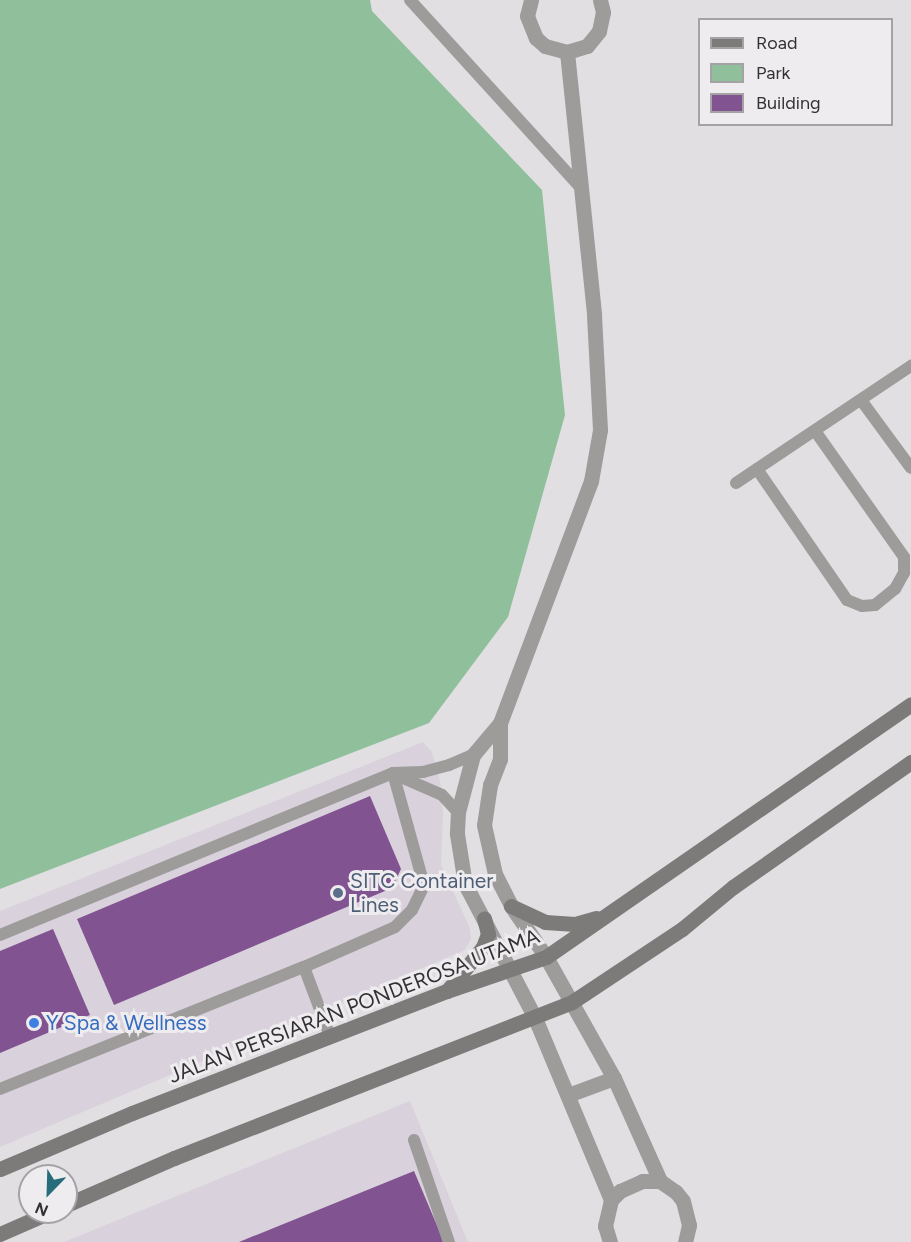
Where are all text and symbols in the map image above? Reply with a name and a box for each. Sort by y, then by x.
legend [698,18,893,126]
text: Road [756,32,797,54]
text: Park [756,62,790,84]
text: Building [756,92,821,114]
place label: SITC Container Lines [350,868,493,918]
marker: SITC Container Lines [331,886,345,900]
street label: JALAN PERSIARAN PONDEROSA UTAMA [165,923,543,1089]
place label: Y Spa & Wellness [46,1010,207,1036]
marker: Y Spa & Wellness [27,1016,41,1030]
north arrow [18,1164,78,1224]
text: N [32,1198,51,1220]

